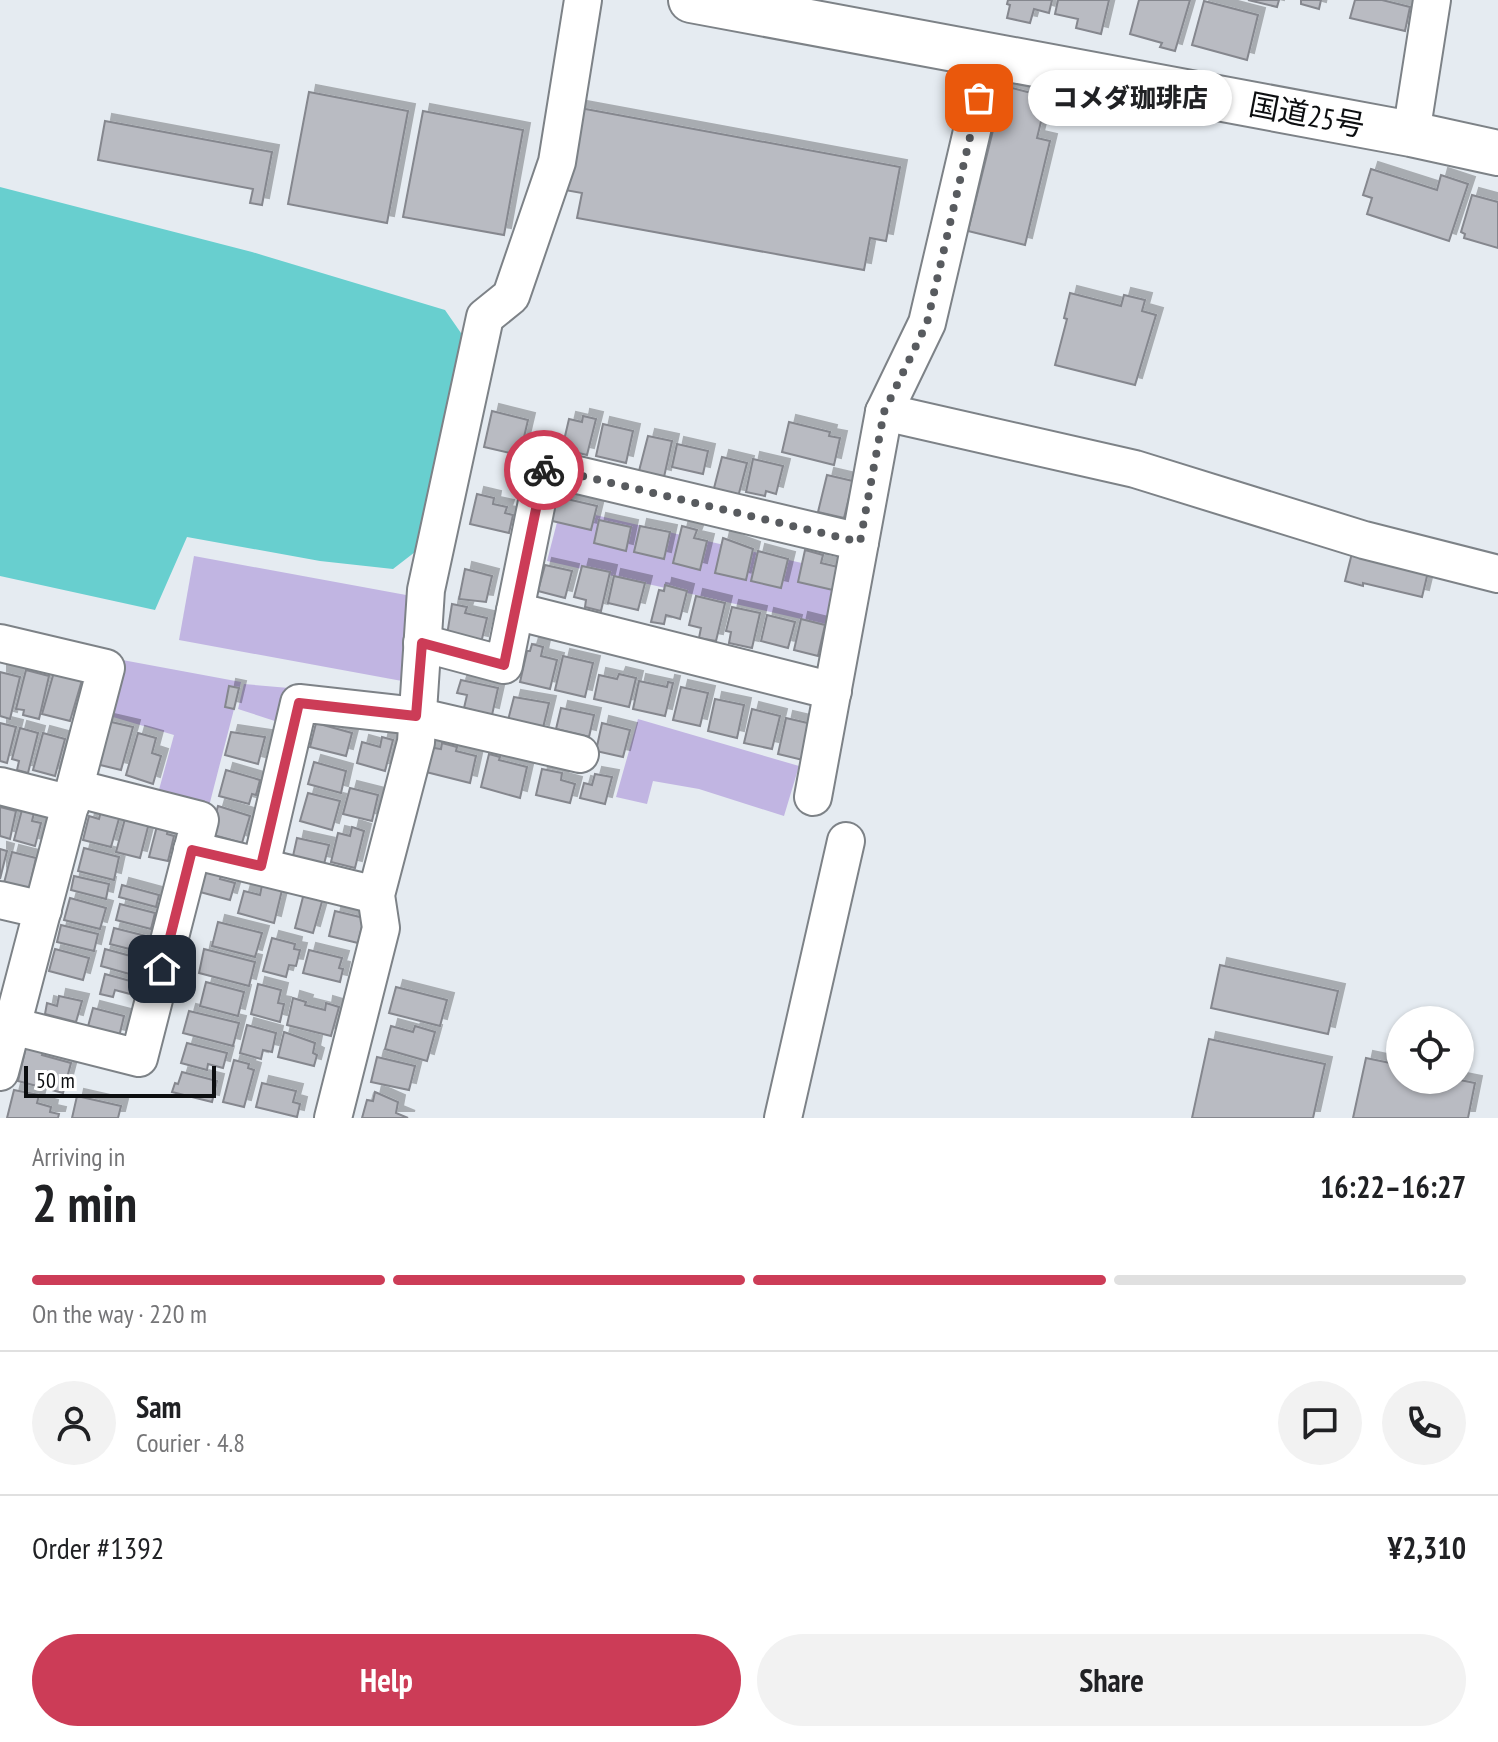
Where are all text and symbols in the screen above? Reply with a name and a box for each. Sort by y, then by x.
pin [945,64,1013,132]
callout: コメダ珈琲店 [1027,70,1231,126]
icon: bag [957,76,1001,120]
text: コメダ珈琲店 [1052,81,1208,114]
street label: 国道25号 [1246,84,1368,144]
courier [504,430,584,510]
icon: bike [522,448,566,492]
pin [128,935,196,1003]
icon: home [140,947,184,991]
map controls [1386,1006,1474,1094]
button: locate [1386,1006,1474,1094]
scale bar [24,1062,216,1098]
text: 50 m [36,1066,75,1094]
text: Arriving in [32,1140,125,1173]
text: 16:22–16:27 [1320,1167,1466,1206]
text: 2 min [32,1169,137,1236]
text: On the way · 220 m [32,1297,207,1330]
button: person [32,1381,116,1465]
button: chat [1278,1381,1362,1465]
button: phone [1382,1381,1466,1465]
text: Sam [136,1387,181,1426]
text: Courier · 4.8 [136,1426,245,1459]
text: Order #1392 [32,1528,164,1567]
text: ¥2,310 [1388,1528,1466,1567]
button: Help [32,1634,741,1726]
button: Share [757,1634,1466,1726]

